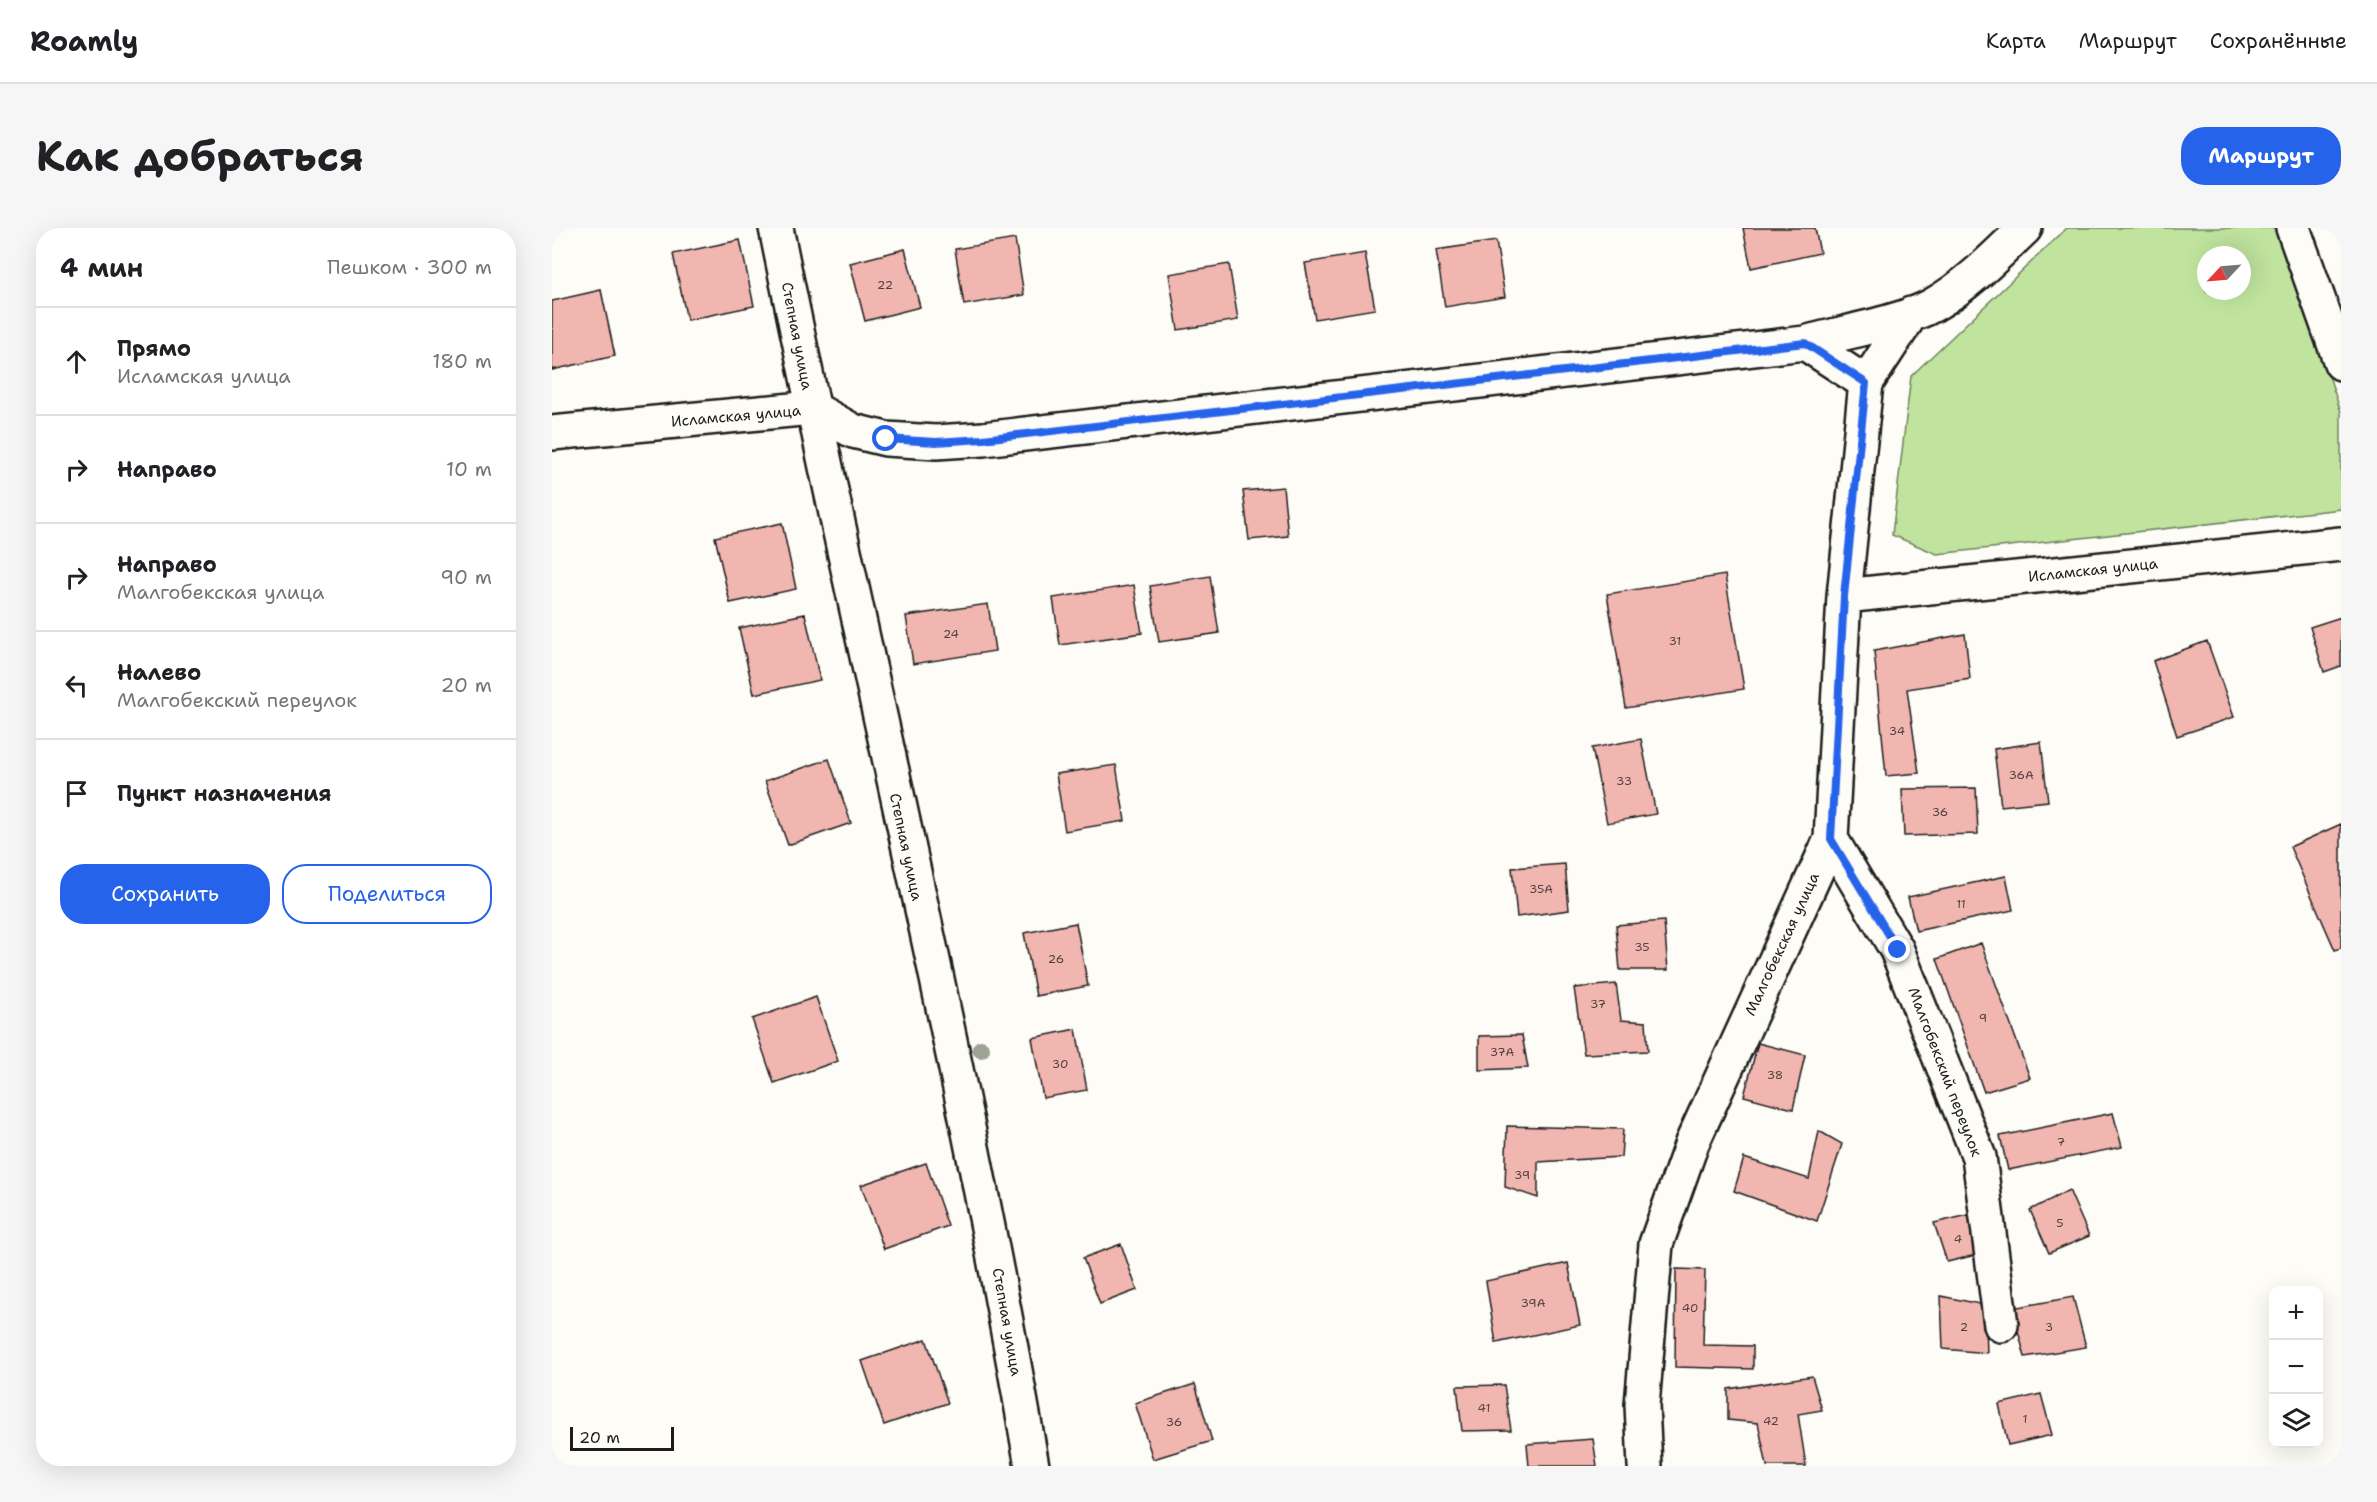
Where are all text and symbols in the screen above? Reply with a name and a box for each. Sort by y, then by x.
text: Roamly [30,22,138,60]
text: Карта [1986,27,2046,55]
text: Маршрут [2079,27,2177,55]
text: Сохранённые [2210,27,2347,55]
button: Маршрут [2181,127,2341,185]
text: Как добраться [36,128,364,184]
north arrow [2197,246,2251,300]
text: 4 мин [60,250,143,285]
text: Пешком · 300 m [327,254,492,280]
house number: 22 [877,277,893,293]
street label: Степная улица [777,280,817,392]
text: Прямо [117,334,191,363]
icon: ahead [60,345,93,378]
text: 180 m [432,348,492,374]
text: Исламская улица [117,363,291,389]
street label: Исламская улица [670,400,802,432]
route start [872,425,898,451]
icon: right [60,453,93,486]
text: Направо [117,455,217,484]
text: 10 m [446,456,492,482]
text: Направо [117,550,217,579]
street label: Исламская улица [2027,553,2159,587]
icon: right [60,561,93,594]
text: 90 m [440,564,492,590]
text: Малгобекская улица [117,579,325,605]
house number: 24 [943,626,959,642]
house number: 31 [1669,633,1681,649]
text: Налево [117,658,201,687]
icon: left [60,669,93,702]
text: 20 m [441,672,492,698]
text: Малгобекский переулок [117,687,357,713]
house number: 34 [1889,723,1905,739]
house number: 36А [2008,767,2034,783]
house number: 33 [1616,773,1632,789]
icon: arrive [60,777,93,810]
text: Пункт назначения [117,779,331,808]
street label: Степная улица [885,791,927,903]
house number: 36 [1932,804,1948,820]
button: Сохранить [60,864,270,924]
button: Поделиться [282,864,492,924]
street label: Малгобекская улица [1740,869,1824,1019]
house number: 35А [1529,881,1553,897]
house number: 11 [1956,896,1966,912]
route end [1884,936,1910,962]
house number: 35 [1634,939,1650,955]
house number: 26 [1048,951,1064,967]
street label: Малгобекский переулок [1903,984,1987,1160]
house number: 37 [1590,996,1606,1012]
house number: 9 [1979,1010,1987,1026]
house number: 37А [1490,1044,1515,1060]
house number: 30 [1052,1056,1068,1072]
house number: 38 [1767,1067,1783,1083]
house number: 7 [2057,1134,2065,1150]
house number: 39 [1514,1167,1530,1183]
house number: 5 [2056,1215,2064,1231]
house number: 4 [1954,1231,1962,1247]
street label: Степная улица [988,1266,1026,1378]
map controls [2269,1286,2323,1448]
button: + [2269,1286,2323,1340]
house number: 39А [1521,1295,1546,1311]
house number: 40 [1682,1300,1698,1316]
house number: 2 [1960,1319,1968,1335]
house number: 3 [2045,1319,2053,1335]
button: − [2269,1340,2323,1394]
button: layers [2269,1394,2323,1448]
house number: 41 [1478,1400,1490,1416]
house number: 1 [2022,1411,2028,1427]
house number: 42 [1763,1413,1779,1429]
house number: 36 [1166,1414,1182,1430]
scale bar [570,1424,674,1452]
text: 20 m [579,1427,620,1448]

